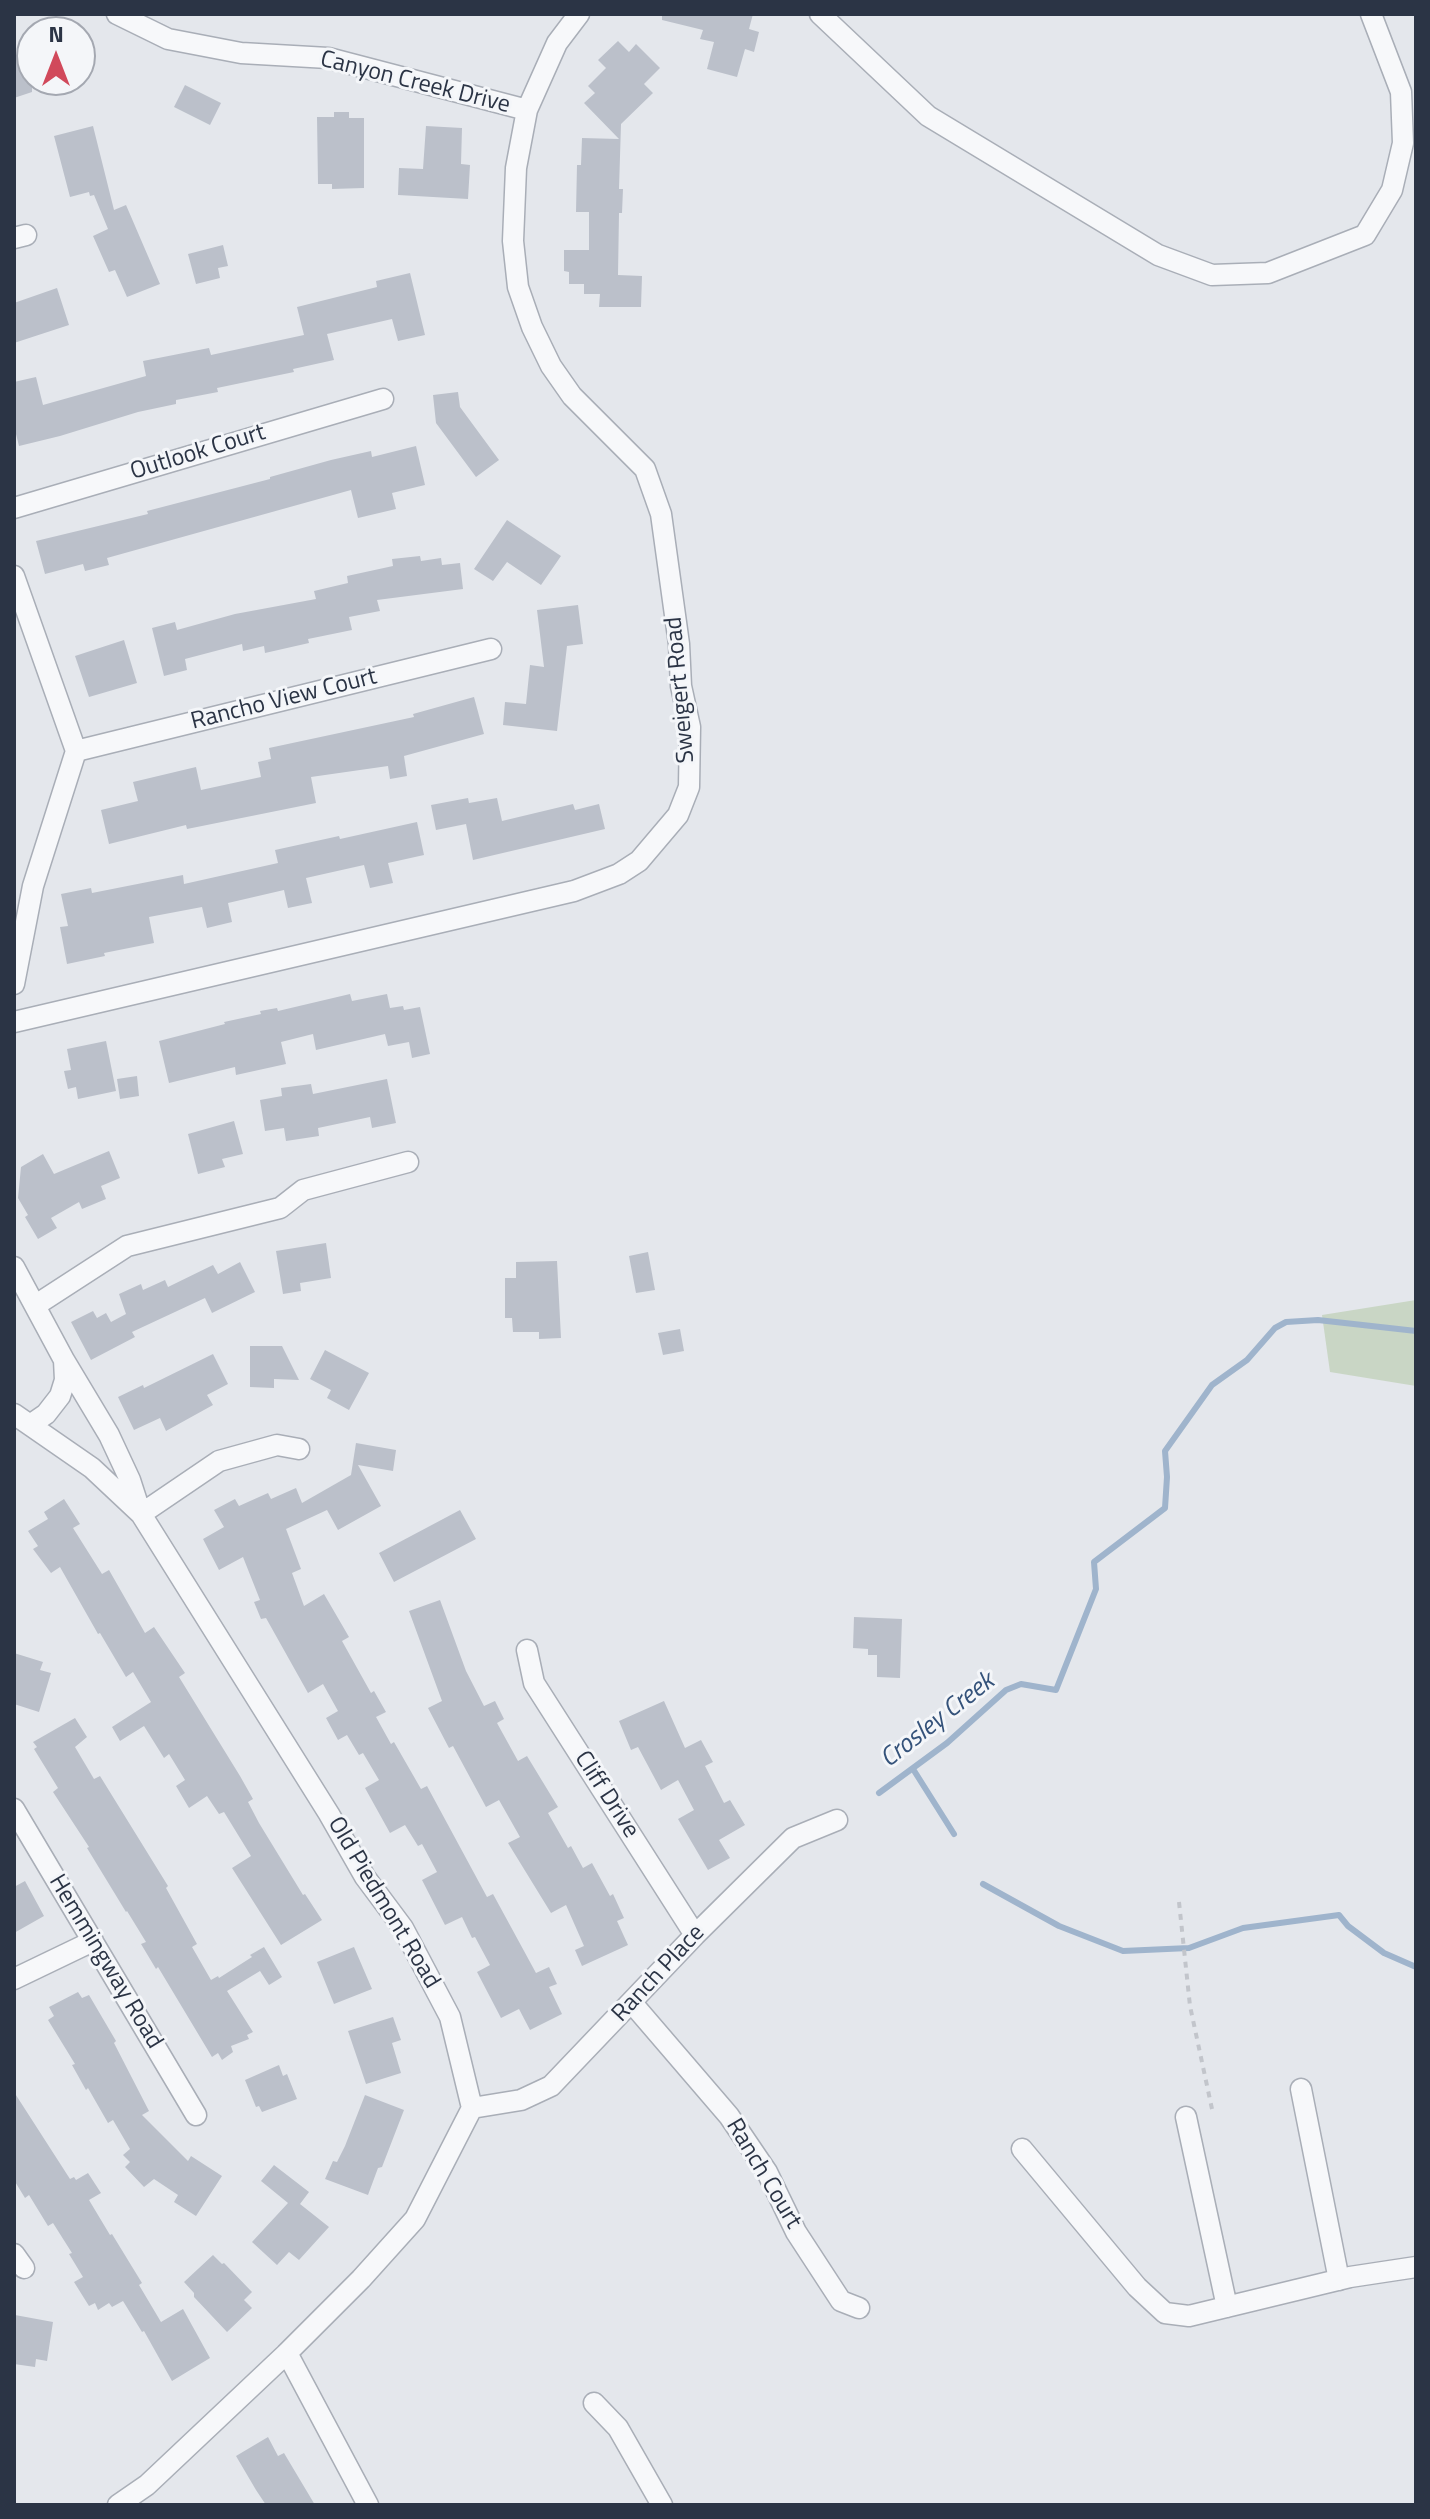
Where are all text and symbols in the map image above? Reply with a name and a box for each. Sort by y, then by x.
north arrow [16,16,96,96]
text: N [48,17,64,51]
street label: Canyon Creek Drive [317,45,513,121]
street label: Outlook Court [127,419,269,487]
street label: Sweigert Road [660,616,702,764]
street label: Rancho View Court [188,663,380,737]
water label: Crosley Creek [875,1667,1001,1775]
street label: Cliff Drive [567,1746,645,1844]
street label: Old Piedmont Road [320,1812,446,1994]
street label: Hemmingway Road [42,1870,168,2054]
street label: Ranch Place [607,1919,711,2029]
street label: Ranch Court [719,2114,807,2234]

